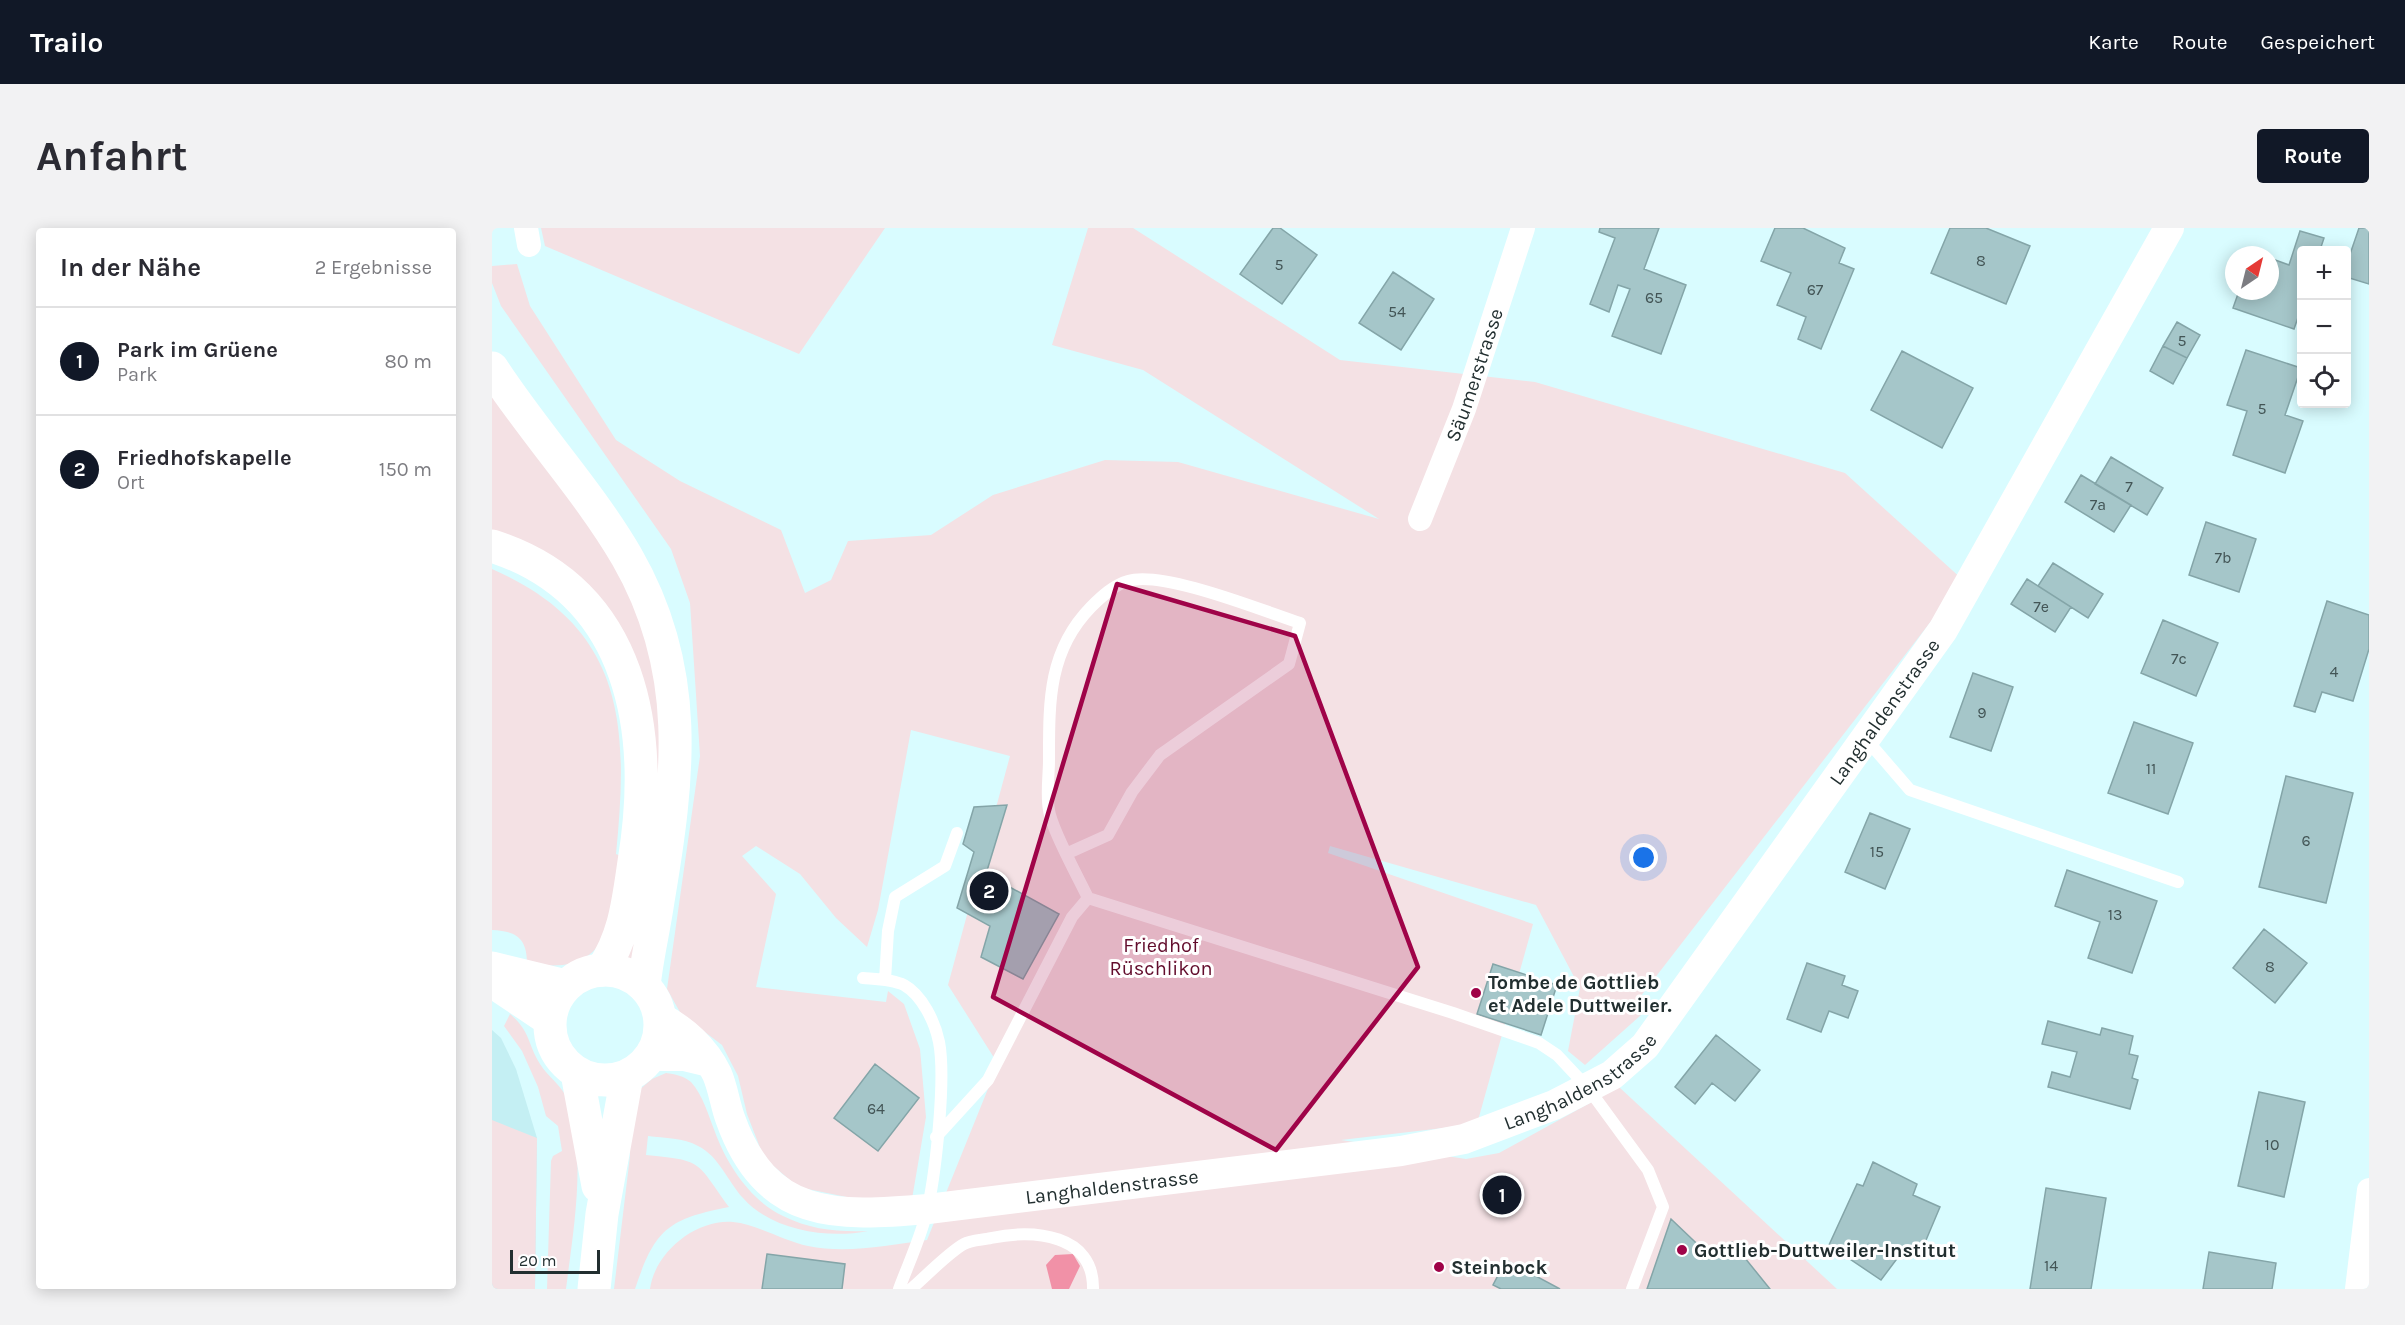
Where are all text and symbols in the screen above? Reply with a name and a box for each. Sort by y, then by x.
text: Trailo [30,26,103,59]
text: Karte [2088,30,2139,54]
text: Route [2172,30,2228,54]
text: Gespeichert [2261,30,2375,54]
button: Route [2257,129,2369,183]
text: Anfahrt [36,131,188,181]
north arrow [2225,246,2279,300]
map controls [2297,246,2351,408]
button: + [2297,246,2351,300]
house number: 8 [1976,251,1986,270]
text: In der Nähe [60,252,201,283]
house number: 5 [1274,255,1284,274]
text: 2 Ergebnisse [315,256,432,279]
house number: 67 [1807,280,1824,299]
house number: 65 [1645,288,1663,307]
button: − [2297,300,2351,354]
house number: 54 [1388,302,1406,321]
street label: Säumerstrasse [1441,306,1507,445]
house number: 5 [2177,331,2187,350]
text: Park im Grüene [117,337,278,363]
text: 1 [76,350,83,373]
text: 80 m [384,350,432,373]
button: locate [2297,354,2351,408]
text: Park [117,363,158,386]
house number: 5 [2257,399,2267,418]
text: Friedhofskapelle [117,445,292,471]
text: 2 [73,458,86,481]
text: 150 m [379,458,432,481]
text: Ort [117,471,145,494]
house number: 7 [2125,477,2133,496]
house number: 7a [2090,495,2106,514]
house number: 7b [2215,548,2232,567]
house number: 7e [2033,597,2049,616]
street label: Langhaldenstrasse [1824,634,1945,789]
house number: 7c [2171,649,2187,668]
house number: 4 [2330,662,2339,681]
house number: 9 [1977,703,1987,722]
house number: 11 [2146,759,2156,778]
house number: 6 [2301,831,2311,850]
house number: 15 [1870,842,1884,861]
your location [1629,843,1658,872]
pin: 2 [970,868,1008,914]
house number: 13 [2108,905,2122,924]
park label: Friedhof Rüschlikon [1109,934,1213,980]
house number: 8 [2265,957,2275,976]
place label: Tombe de Gottlieb et Adele Duttweiler. [1488,971,1672,1017]
marker: Tombe de Gottlieb et Adele Duttweiler. [1469,986,1483,1000]
street label: Langhaldenstrasse [1501,1029,1661,1134]
house number: 64 [867,1099,885,1118]
house number: 10 [2265,1135,2279,1154]
street label: Langhaldenstrasse [1024,1164,1200,1208]
pin: 1 [1482,1172,1522,1218]
place label: Gottlieb-Duttweiler-Institut [1694,1239,1956,1262]
marker: Gottlieb-Duttweiler-Institut [1675,1243,1689,1257]
scale bar [510,1247,600,1274]
text: 20 m [519,1251,557,1270]
place label: Steinbock [1451,1256,1547,1279]
house number: 14 [2044,1256,2058,1275]
marker: Steinbock [1432,1260,1446,1274]

